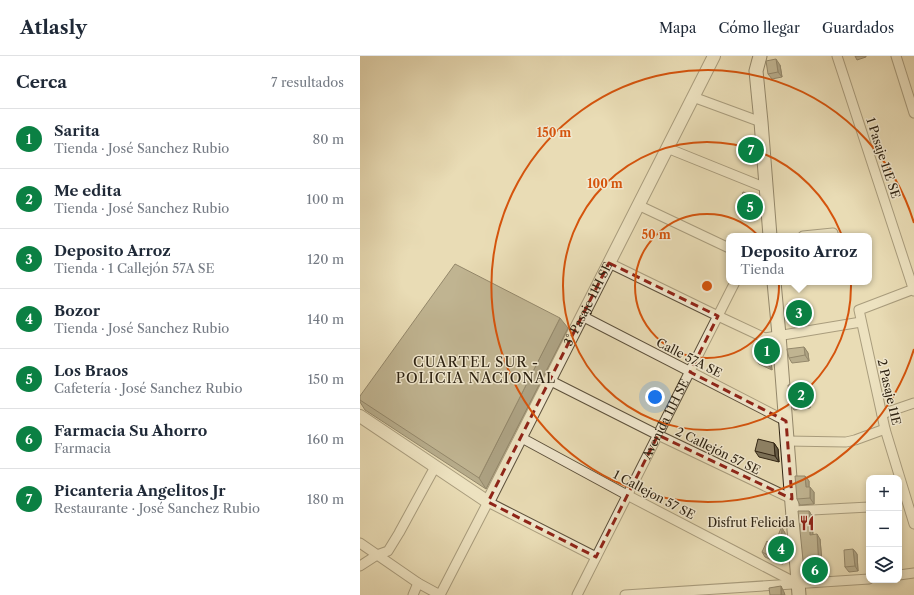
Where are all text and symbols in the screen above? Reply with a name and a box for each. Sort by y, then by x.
text: Atlasly [20,16,87,39]
text: Mapa [659,19,696,37]
text: Cómo llegar [718,19,800,37]
text: Guardados [822,19,894,37]
text: Cerca [16,72,67,92]
text: 7 resultados [271,74,344,90]
street label: 1 Pasaje 11E SE [863,115,904,200]
text: Sarita [54,121,100,140]
text: 150 m [537,125,571,140]
text: 1 [26,131,32,147]
text: 80 m [312,131,344,147]
pin: 7 [738,135,764,165]
text: Tienda · José Sanchez Rubio [54,140,229,156]
text: 100 m [587,176,623,191]
text: Me edita [54,181,121,200]
text: 2 [25,191,33,207]
text: 100 m [306,191,344,207]
pin: 5 [737,192,763,222]
text: Tienda · José Sanchez Rubio [54,200,229,216]
text: 50 m [641,227,671,242]
popup [726,233,872,285]
text: Deposito Arroz [54,241,171,260]
text: Deposito Arroz [741,242,857,261]
text: 3 [25,251,33,267]
text: 120 m [307,251,344,267]
text: Tienda · 1 Callejón 57A SE [54,260,215,276]
street label: 3° Pasaje 11H SE [560,260,615,348]
text: Tienda [741,261,784,277]
centre of rings [700,279,714,293]
pin: 3 [786,298,812,328]
text: Bozor [54,301,100,320]
text: 4 [25,311,33,327]
text: 140 m [307,311,344,327]
text: Tienda · José Sanchez Rubio [54,320,229,336]
street label: Calle 57A SE [654,335,725,381]
pin: 1 [754,336,780,366]
district label: CUARTEL SUR - POLICIA NACIONAL [396,353,556,387]
street label: 2 Pasaje 11E [875,357,904,426]
text: Los Braos [54,361,128,380]
text: 5 [25,371,33,387]
text: 150 m [308,371,344,387]
street label: Avenida 11H SE [638,376,692,462]
text: Cafetería · José Sanchez Rubio [54,380,242,396]
pin: 2 [788,380,814,410]
your location [645,387,665,407]
text: Farmacia Su Ahorro [54,421,207,440]
street label: 2 Callejón 57 SE [674,424,763,477]
text: 6 [25,431,33,447]
text: 160 m [307,431,344,447]
text: Farmacia [54,440,111,456]
street label: 1 Callejon 57 SE [611,467,698,522]
map controls [866,475,902,583]
button: + [866,475,902,511]
text: Picanteria Angelitos Jr [54,481,226,500]
text: 7 [26,491,32,507]
text: 180 m [307,491,344,507]
text: Restaurante · José Sanchez Rubio [54,500,260,516]
button: − [866,511,902,547]
restaurant icon: Disfrut Felicida [798,514,816,532]
place label: Disfrut Felicida [707,515,796,530]
pin: 4 [768,534,794,564]
button: layers [866,547,902,583]
pin: 6 [802,555,828,585]

